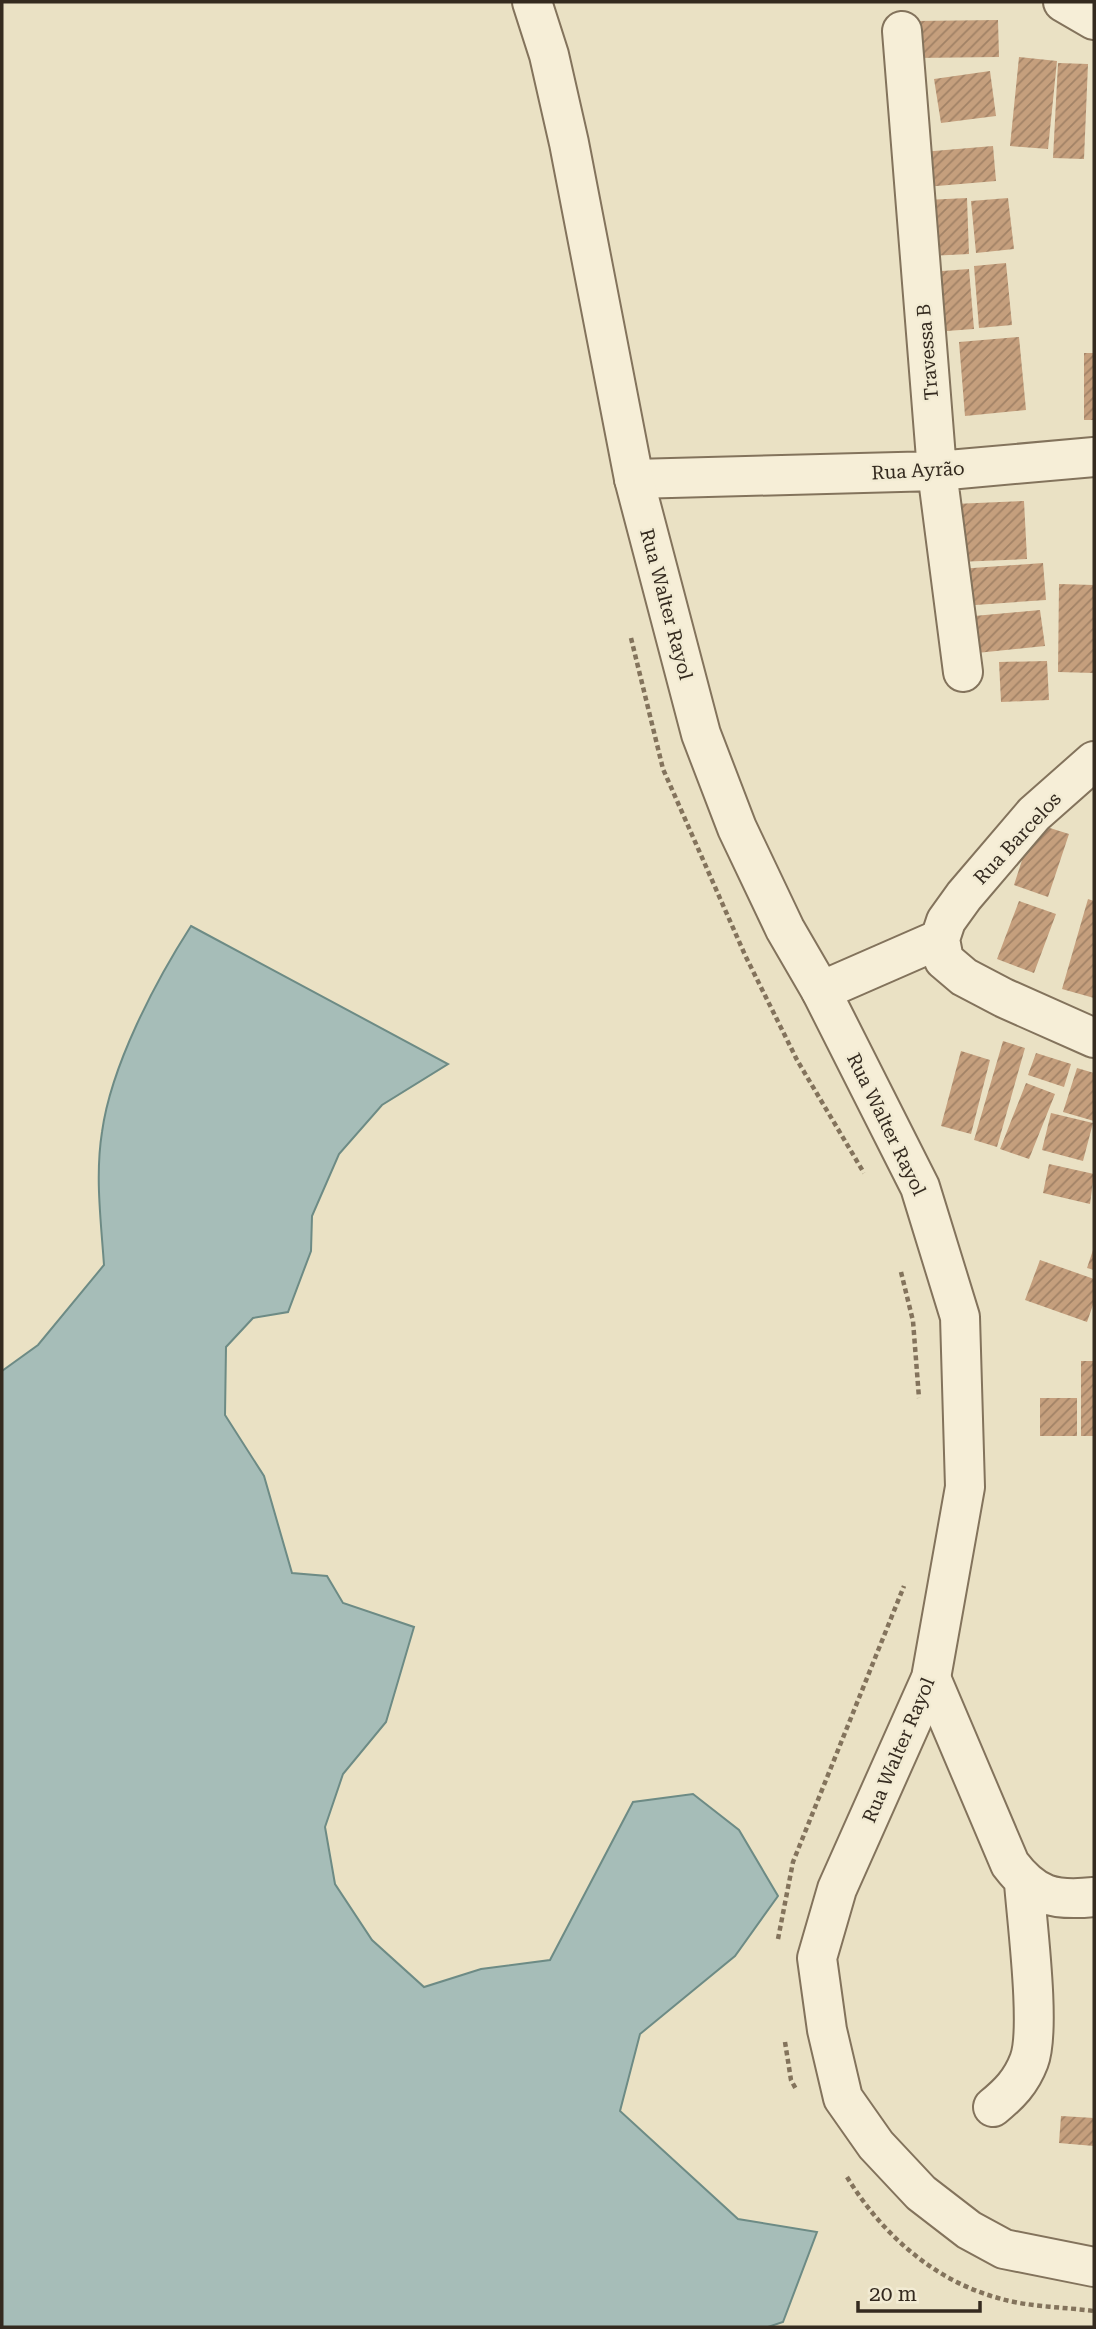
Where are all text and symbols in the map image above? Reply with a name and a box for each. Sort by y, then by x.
street label: Travessa B [912,303,943,401]
street label: Rua Ayrão [871,457,965,484]
street label: Rua Walter Rayol [635,526,698,682]
street label: Rua Barcelos [969,787,1066,889]
street label: Rua Walter Rayol [842,1049,931,1199]
street label: Rua Walter Rayol [857,1674,939,1826]
scale bar [858,2270,981,2314]
text: 20 m [869,2282,917,2306]

